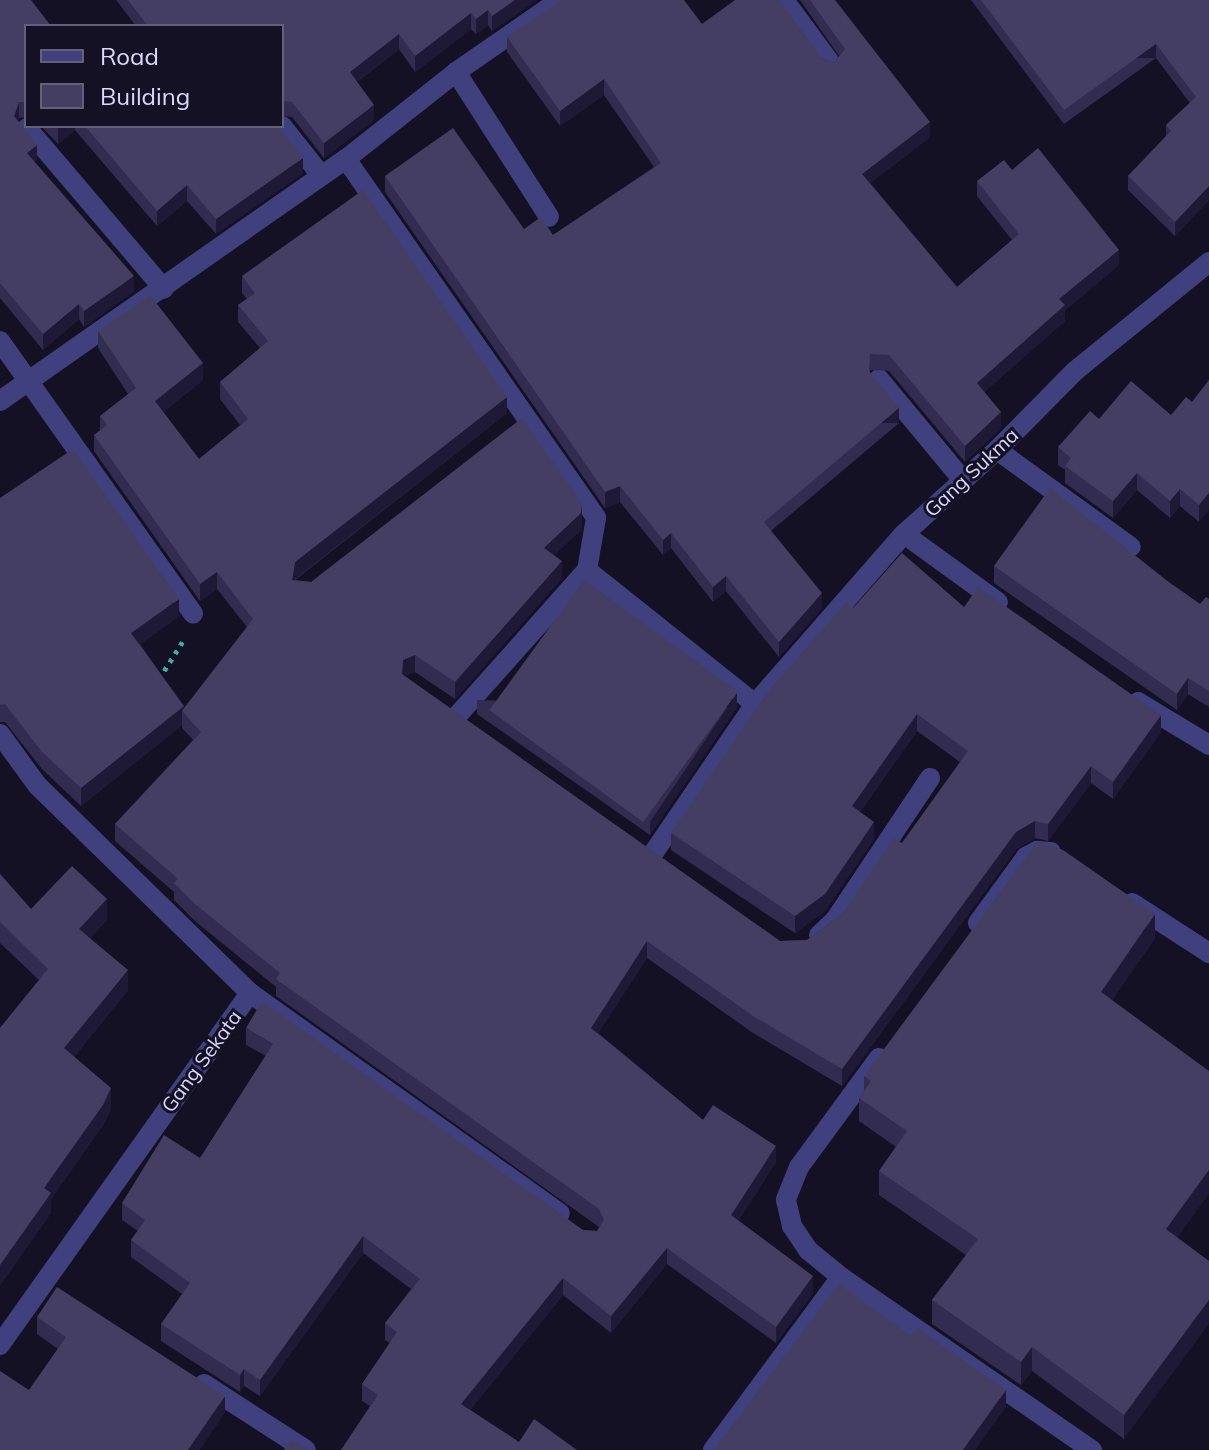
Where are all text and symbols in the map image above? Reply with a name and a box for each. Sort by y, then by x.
legend [24,24,284,128]
text: Road [100,41,159,71]
text: Building [100,81,190,111]
street label: Gang Sukma [919,422,1023,522]
street label: Gang Sekata [156,1005,246,1117]

